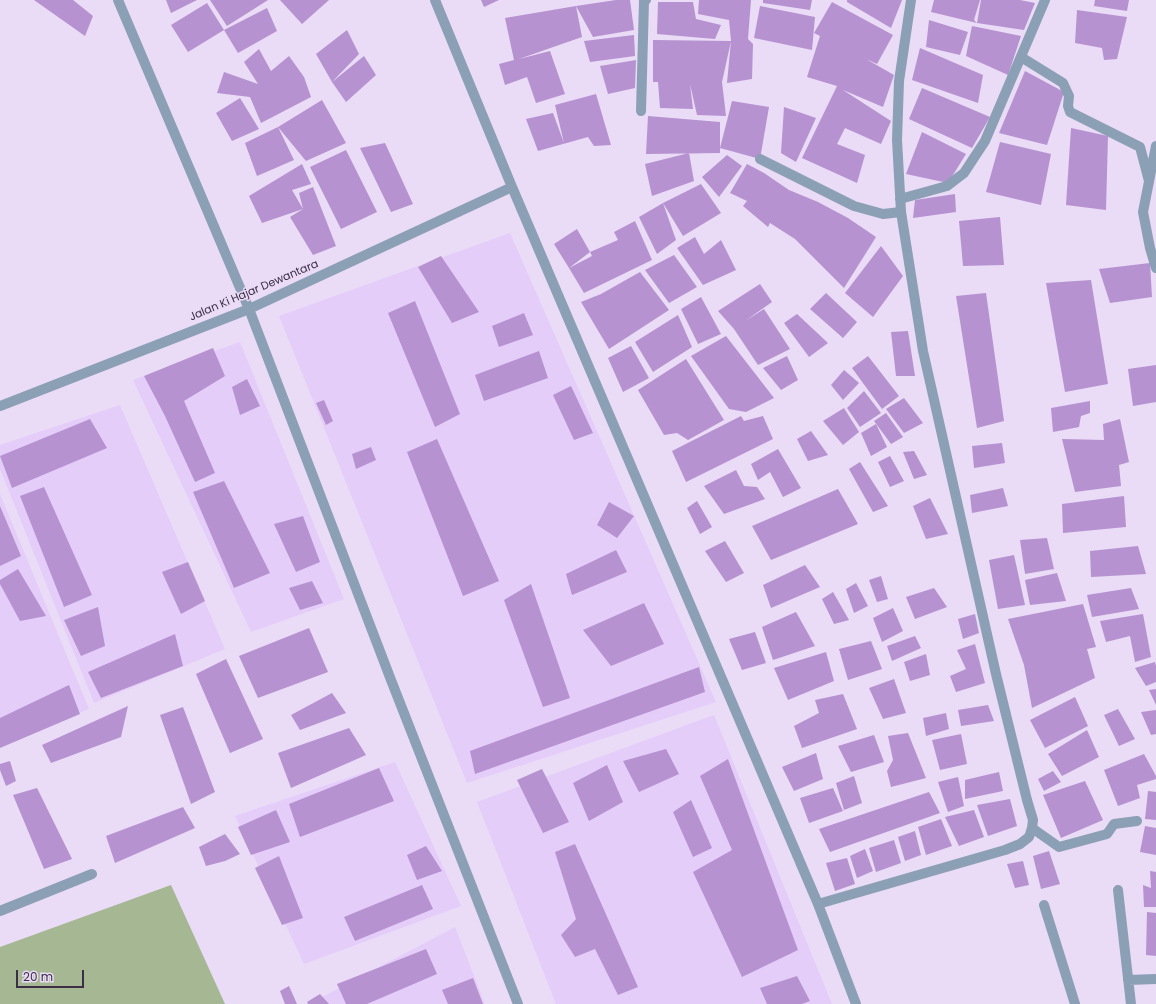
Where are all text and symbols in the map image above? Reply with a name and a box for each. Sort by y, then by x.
street label: Jalan Ki Hajar Dewantara [187,258,321,324]
scale bar [18,962,86,988]
text: 20 m [23,968,53,985]

